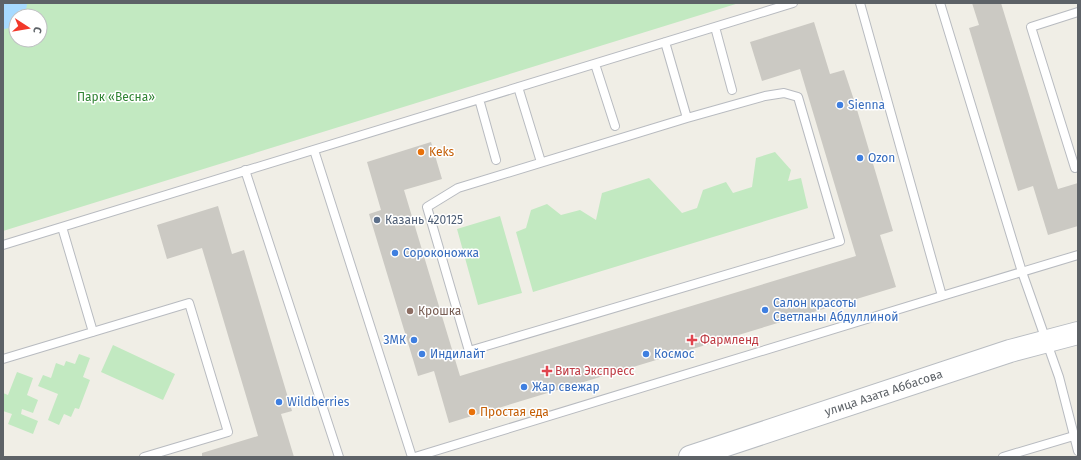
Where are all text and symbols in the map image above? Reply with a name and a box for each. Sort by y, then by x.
north arrow [8,8,48,48]
text: С [30,26,44,35]
park label: Парк «Весна» [77,90,155,104]
place label: Sienna [848,98,885,112]
marker: Sienna [835,100,845,110]
place label: Keks [429,145,455,159]
marker: Keks [416,147,426,157]
place label: Ozon [868,151,895,165]
marker: Ozon [855,153,865,163]
place label: Казань 420125 [385,213,463,227]
marker: Казань 420125 [372,215,382,225]
place label: Сороконожка [403,246,479,260]
marker: Сороконожка [390,248,400,258]
place label: Салон красоты Светланы Абдуллиной [773,296,898,324]
place label: Крошка [418,304,461,318]
marker: Салон красоты Светланы Абдуллиной [760,305,770,315]
marker: Крошка [405,306,415,316]
place label: ЗМК [383,333,406,347]
place label: Фармленд [700,333,759,347]
marker: ЗМК [409,335,419,345]
marker: Фармленд [687,335,697,345]
place label: Индилайт [430,347,486,361]
place label: Космос [654,347,695,361]
marker: Индилайт [417,349,427,359]
marker: Космос [641,349,651,359]
place label: Вита Экспресс [555,364,635,378]
marker: Вита Экспресс [542,366,552,376]
street label: улица Азата Аббасова [823,367,944,419]
place label: Жар свежар [532,380,600,394]
marker: Жар свежар [519,382,529,392]
place label: Wildberries [287,395,350,409]
marker: Wildberries [274,397,284,407]
place label: Простая еда [480,405,549,419]
marker: Простая еда [467,407,477,417]

